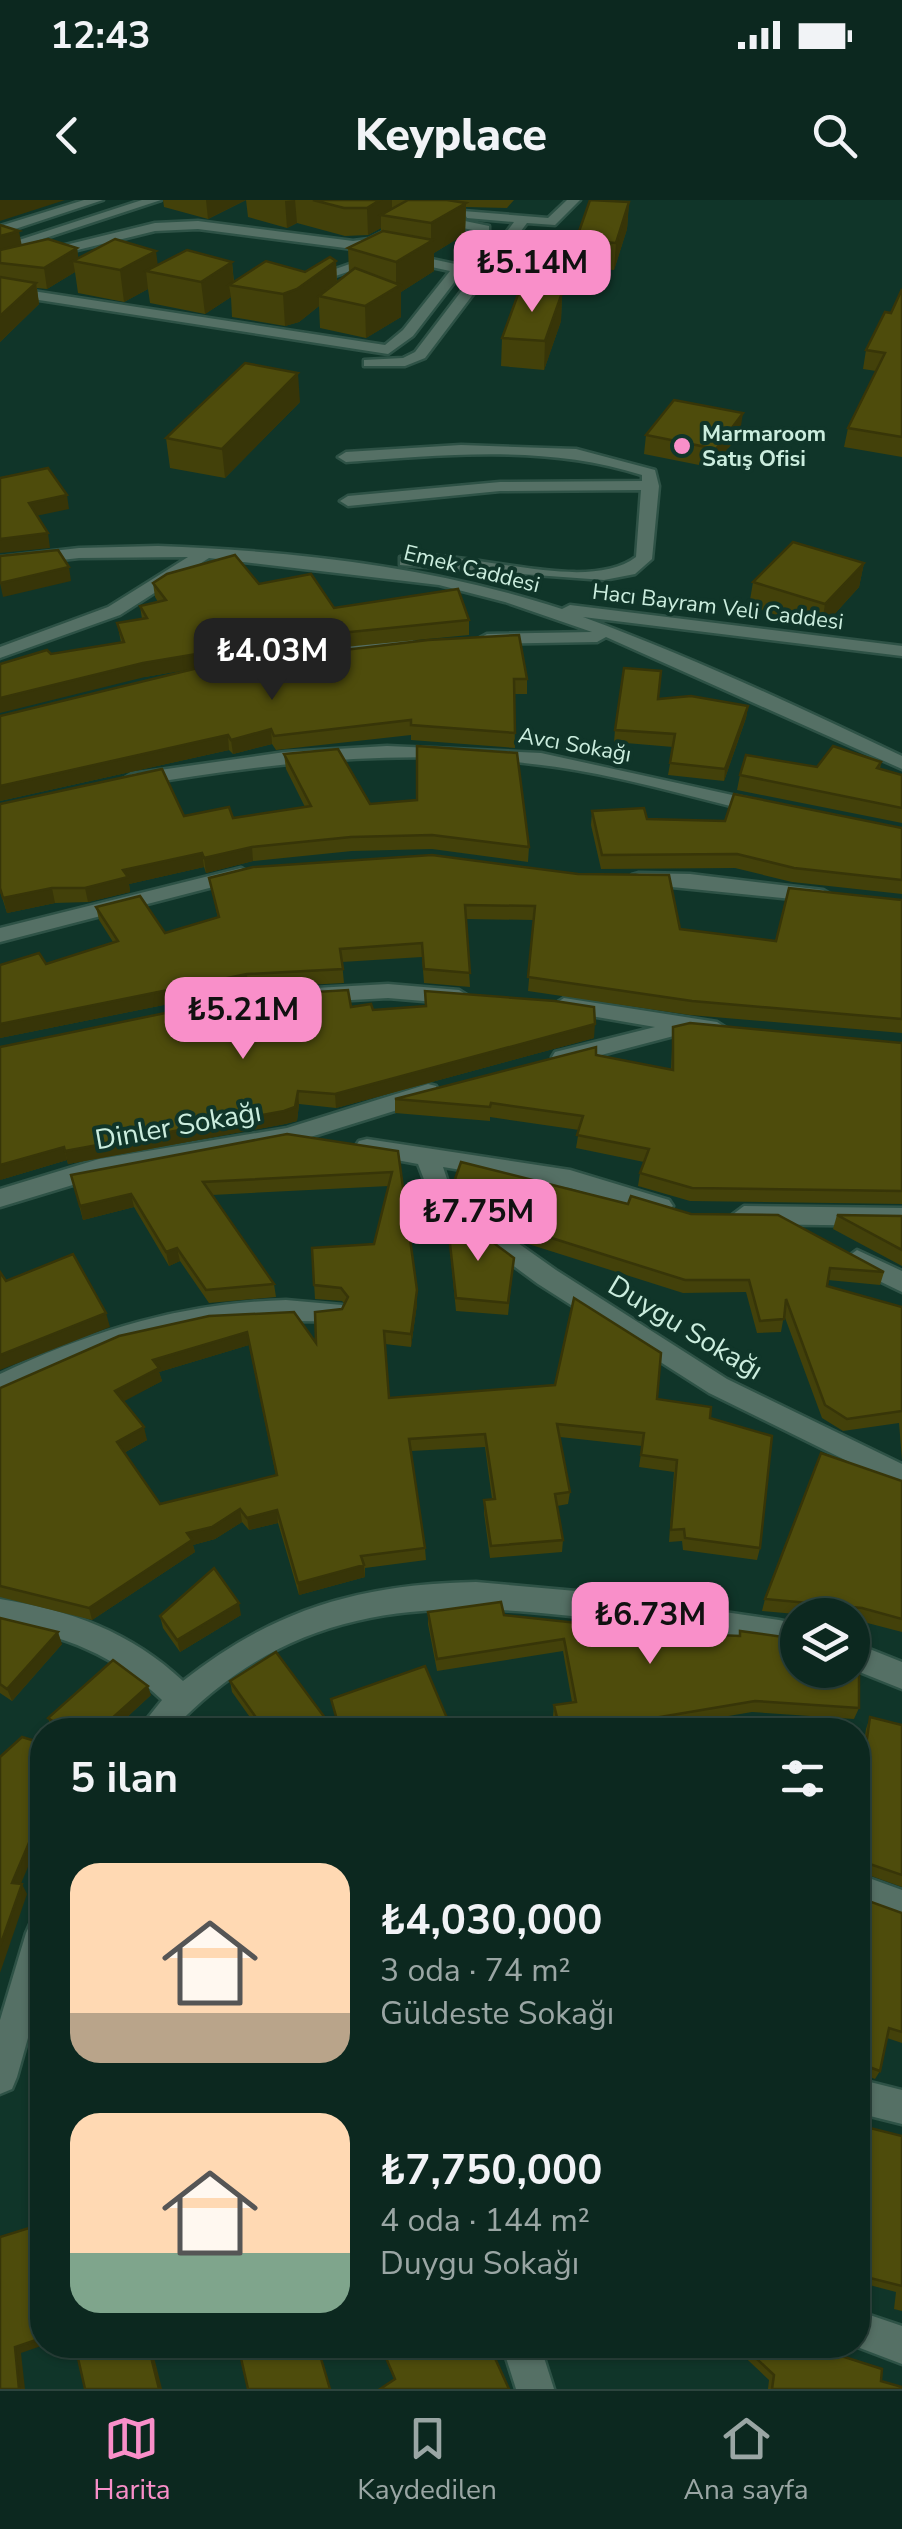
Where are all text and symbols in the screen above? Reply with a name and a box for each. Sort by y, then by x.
text: 12:43 [50,10,151,61]
text: Keyplace [355,105,547,166]
icon: back [40,108,95,163]
icon: search [807,108,862,163]
pin: ₺5.14M [451,230,613,315]
text: ₺5.14M [476,241,588,284]
place label: Marmaroom Satış Ofisi [702,419,826,474]
marker: Marmaroom Satış Ofisi [671,435,693,457]
street label: Emek Caddesi [401,538,543,600]
street label: Hacı Bayram Veli Caddesi [591,577,845,637]
pin: ₺4.03M [191,618,353,703]
text: ₺4.03M [216,629,328,672]
street label: Avcı Sokağı [516,720,634,770]
pin: ₺5.21M [162,977,324,1062]
text: ₺5.21M [187,988,299,1031]
street label: Dinler Sokağı [92,1093,264,1159]
pin: ₺7.75M [397,1179,559,1264]
text: ₺7.75M [422,1190,534,1233]
street label: Duygu Sokağı [601,1267,770,1389]
pin: ₺6.73M [569,1582,731,1667]
text: ₺6.73M [594,1593,706,1636]
map controls [780,1598,870,1688]
button: layers [780,1598,870,1688]
text: 5 ilan [70,1750,178,1807]
icon: filters [775,1751,830,1806]
text: ₺4,030,000 [380,1892,602,1949]
icon: home [150,1903,270,2023]
text: 3 oda · 74 m² [380,1949,571,1992]
text: Güldeste Sokağı [380,1992,614,2035]
text: ₺7,750,000 [380,2142,602,2199]
icon: home [150,2153,270,2273]
text: 4 oda · 144 m² [380,2199,590,2242]
text: Duygu Sokağı [380,2242,579,2285]
tab: Harita [93,2411,171,2509]
tab: Kaydedilen [357,2411,497,2509]
tab: Ana sayfa [684,2411,809,2509]

